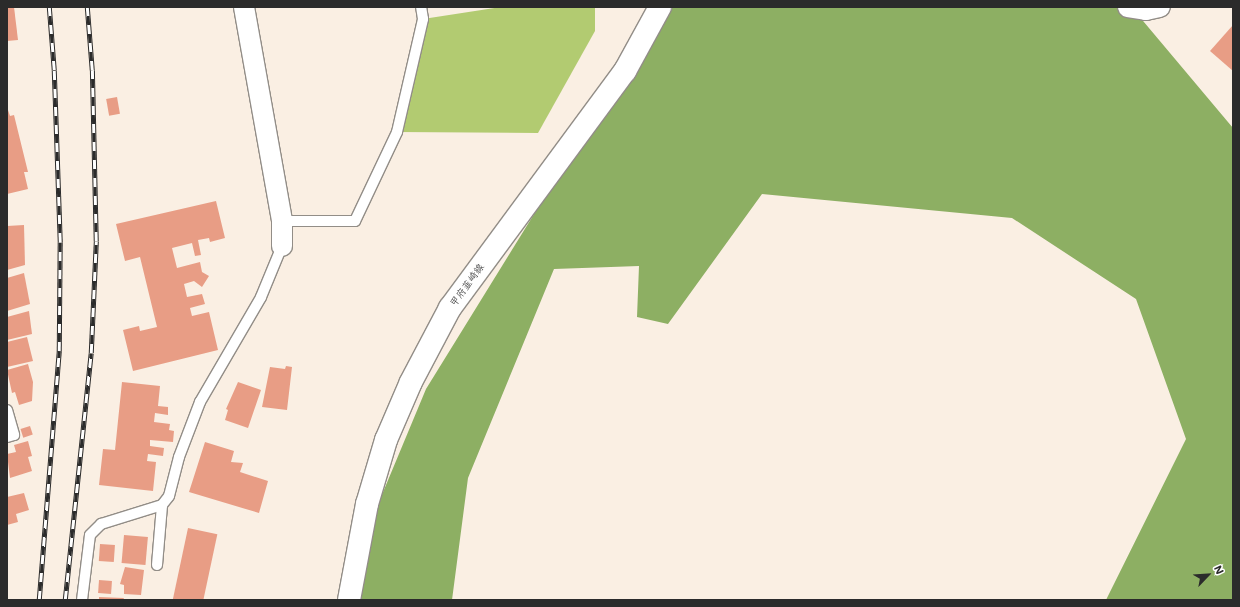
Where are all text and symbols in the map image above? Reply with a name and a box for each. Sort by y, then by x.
street label: 甲府韮崎線 [447,261,487,309]
north arrow [1188,555,1228,595]
text: N [1211,563,1228,577]

